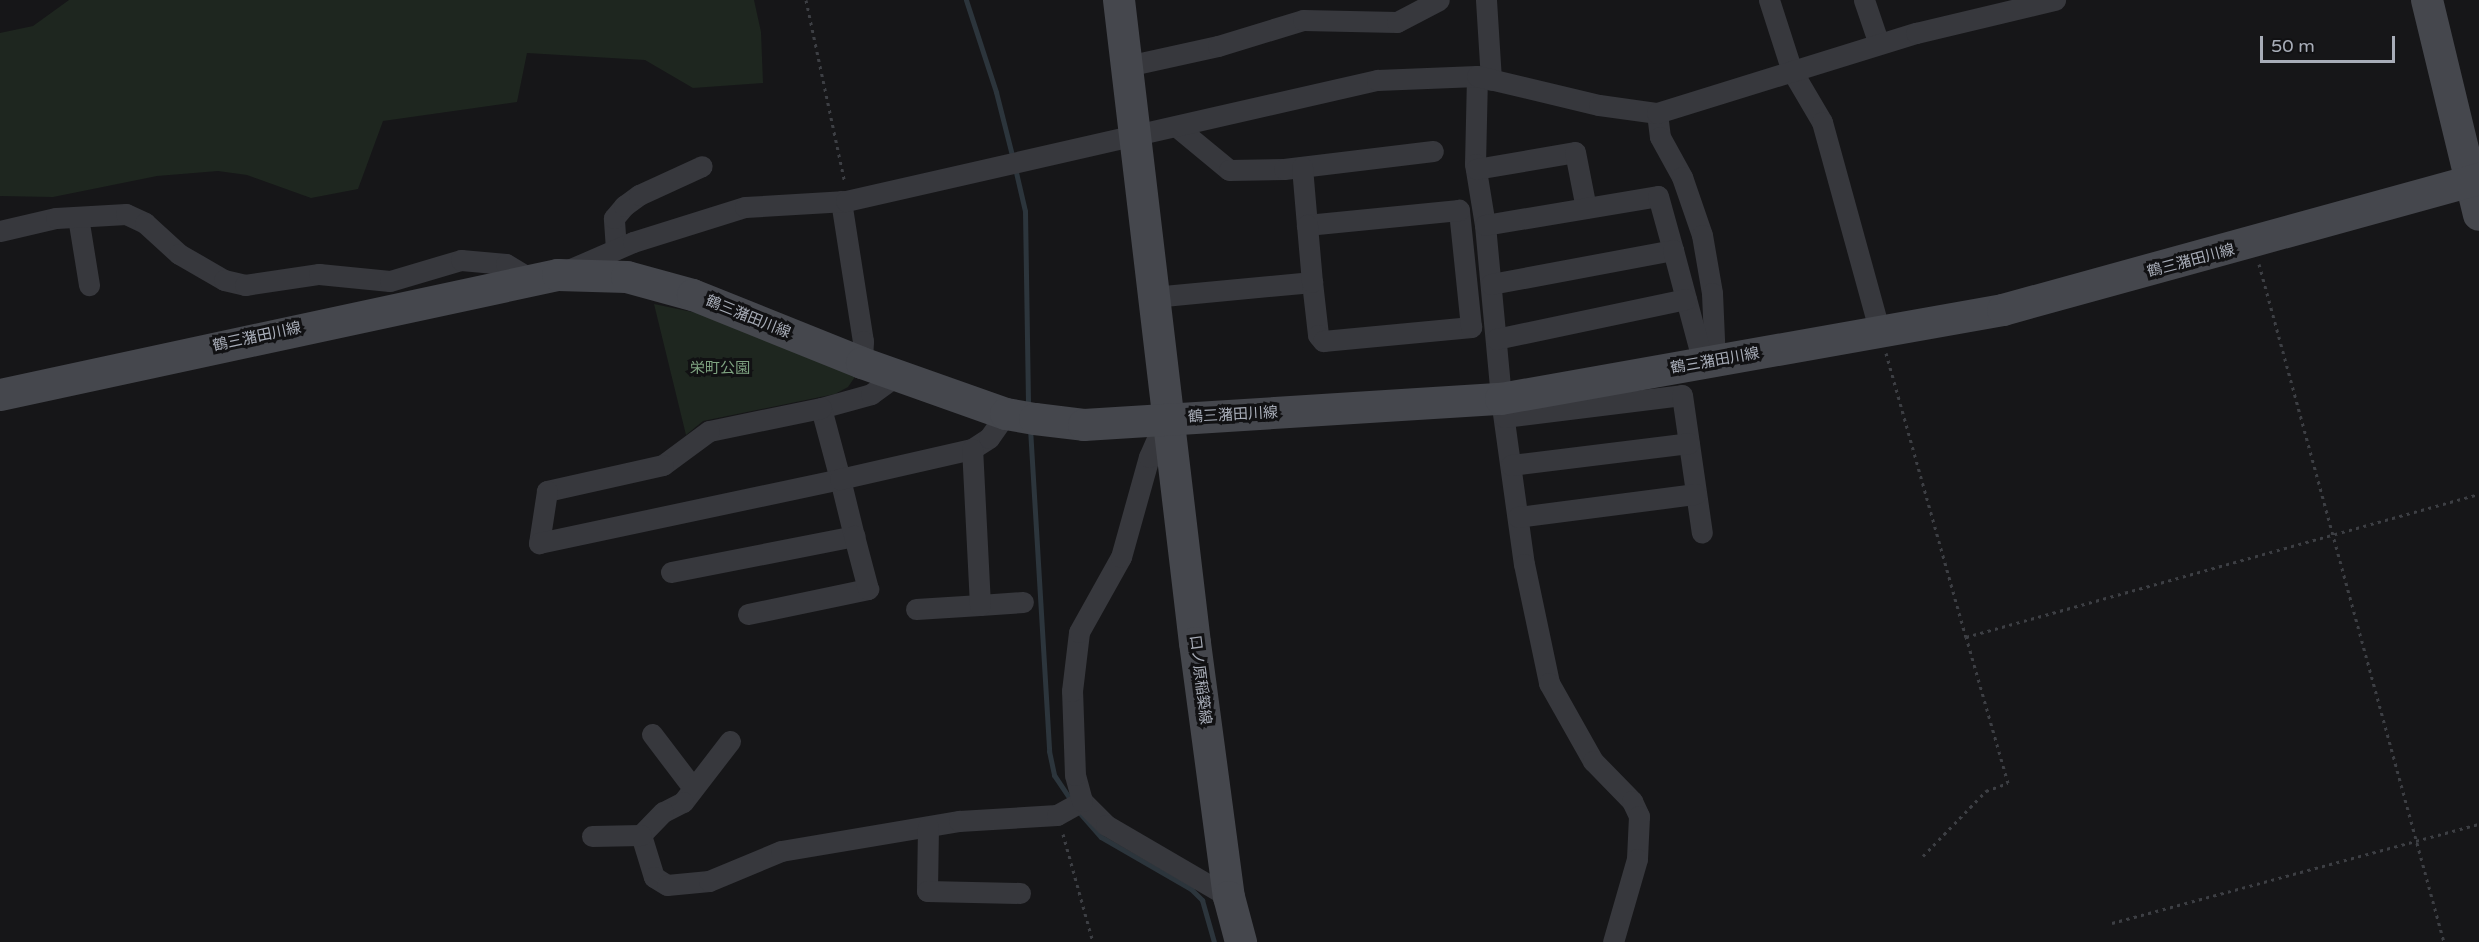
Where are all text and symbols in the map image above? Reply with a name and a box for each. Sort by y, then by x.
scale bar [2263,24,2398,62]
text: 50 m [2271,35,2315,57]
street label: 鶴三潴田川線 [2145,241,2237,281]
street label: 鶴三潴田川線 [703,292,793,342]
street label: 鶴三潴田川線 [211,319,303,355]
street label: 鶴三潴田川線 [1669,344,1761,378]
park label: 栄町公園 [690,360,750,378]
street label: 鶴三潴田川線 [1188,404,1278,426]
street label: 口ノ原稲築線 [1186,634,1214,726]

